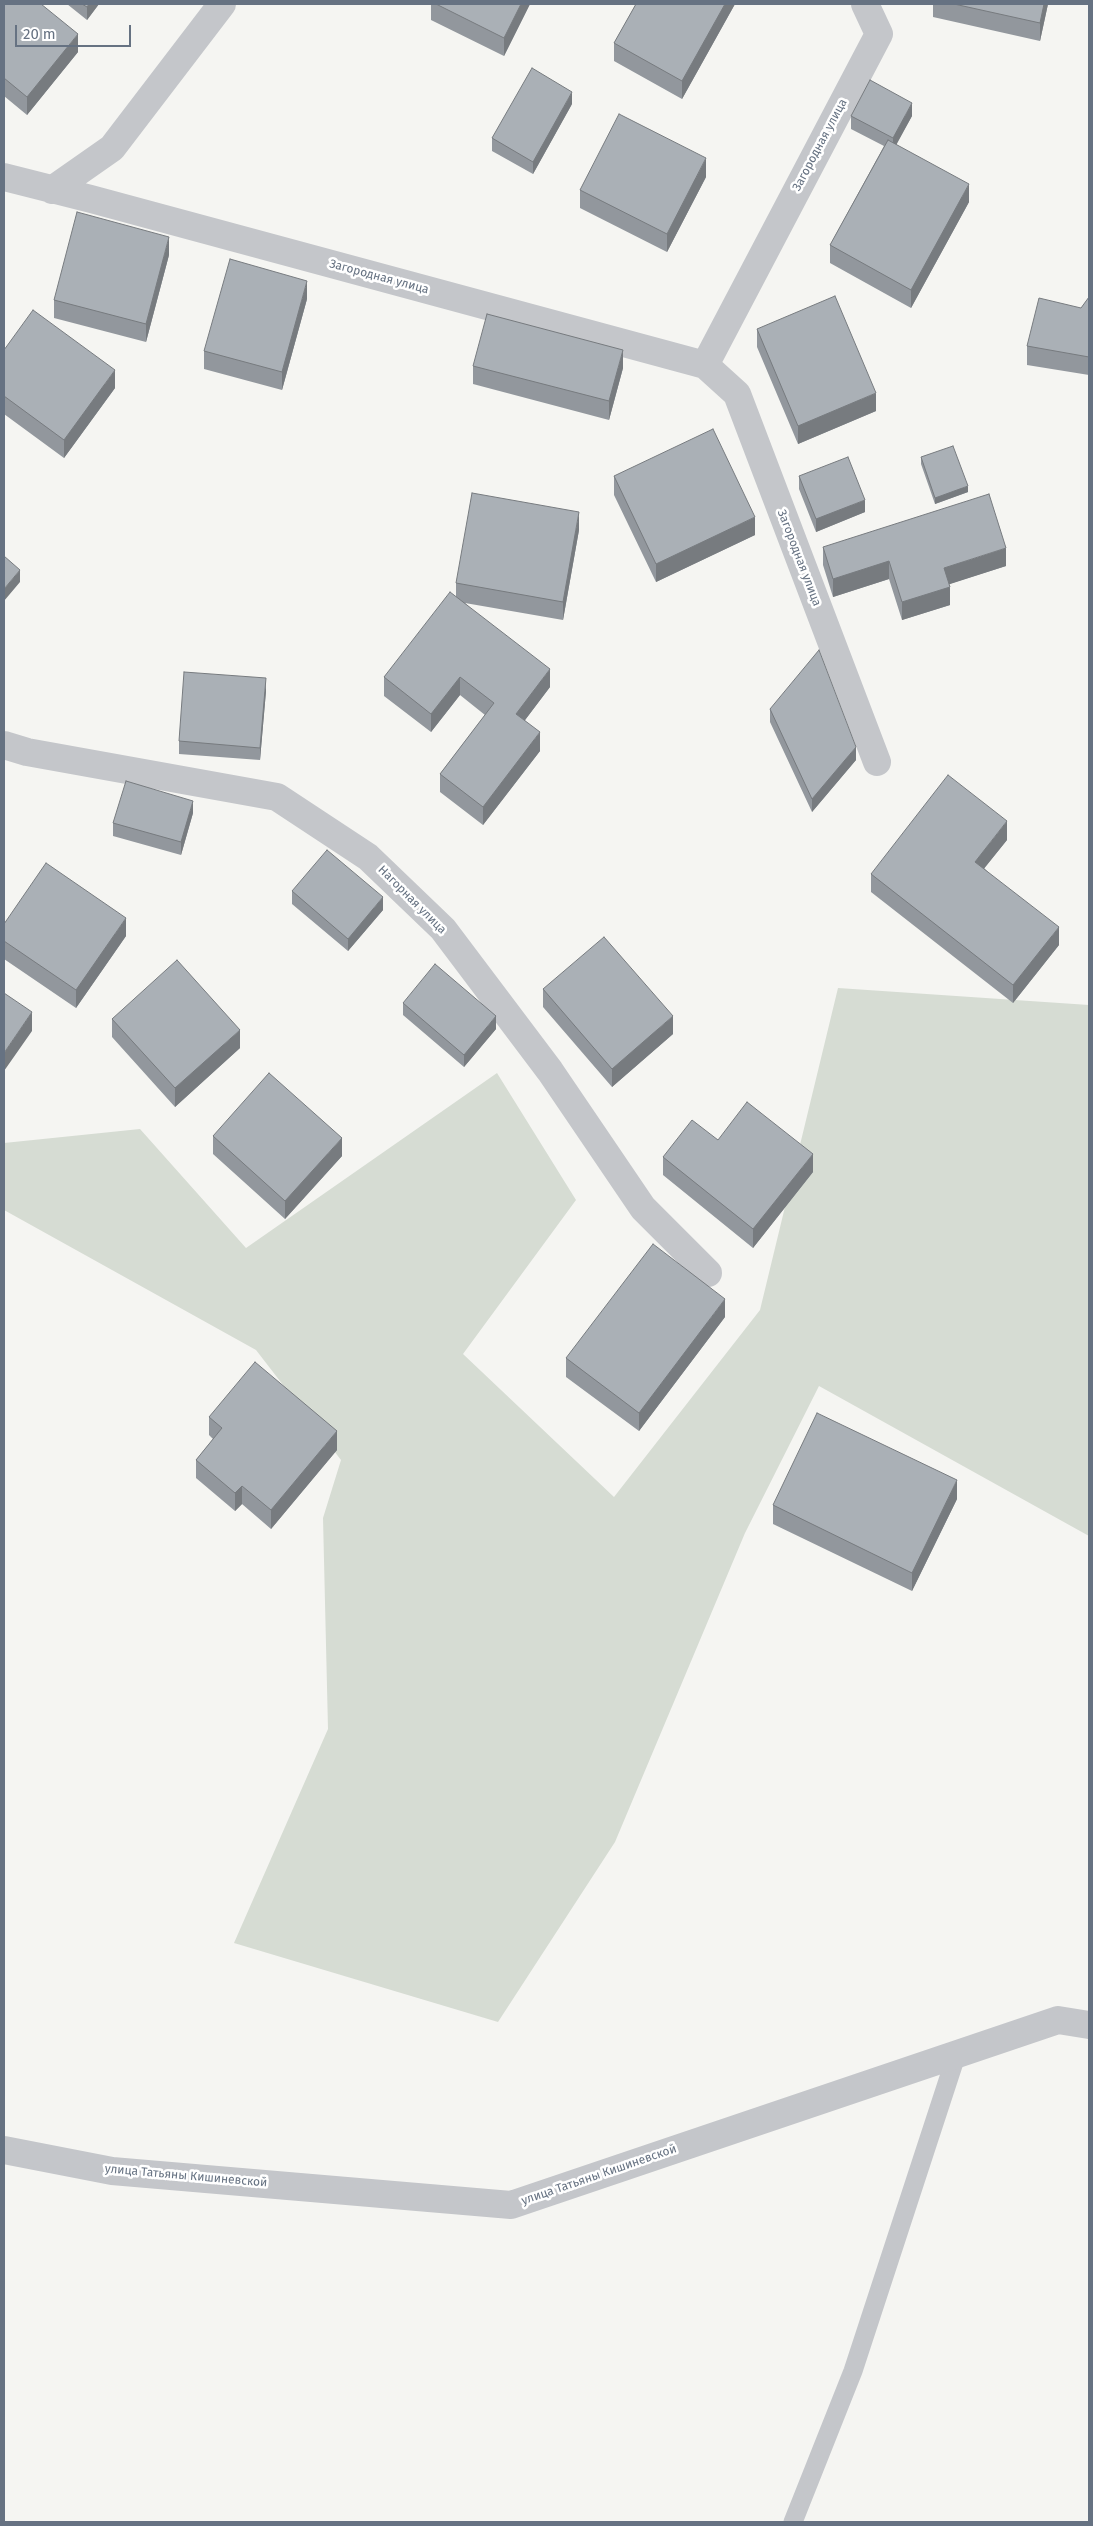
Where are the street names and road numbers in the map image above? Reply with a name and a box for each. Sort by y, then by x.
street label: Загородная улица [790,96,850,194]
street label: Загородная улица [328,257,430,297]
street label: Загородная улица [774,508,824,608]
street label: Нагорная улица [375,863,449,937]
street label: улица Татьяны Кишиневской [519,2142,679,2208]
street label: улица Татьяны Кишиневской [104,2162,268,2190]

